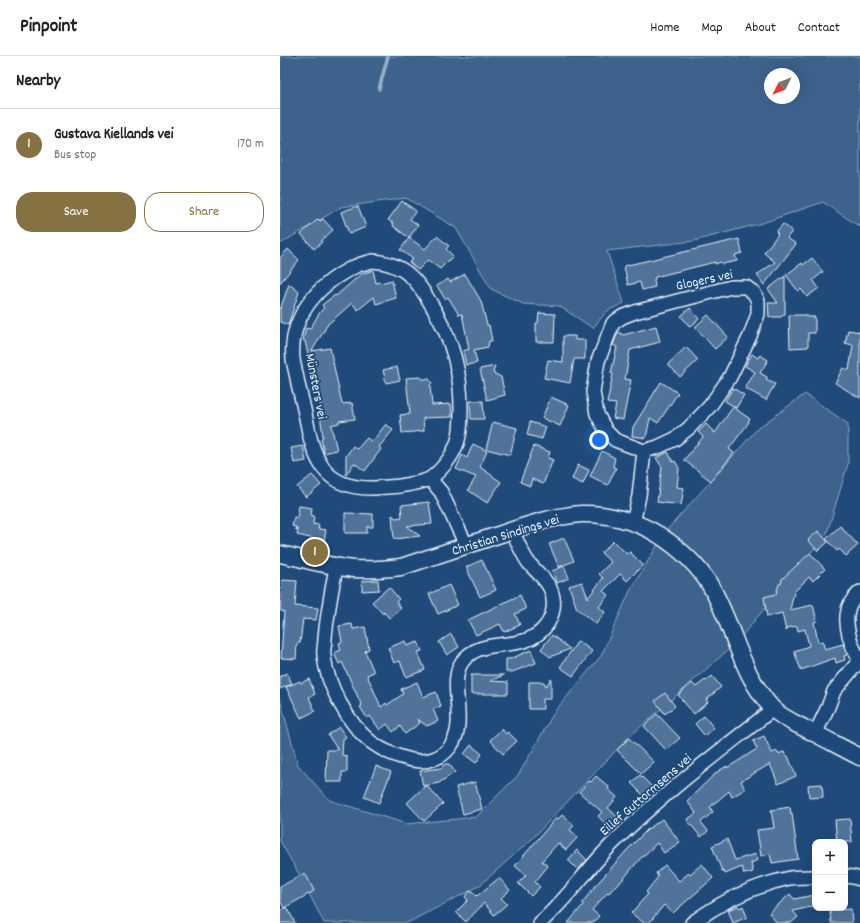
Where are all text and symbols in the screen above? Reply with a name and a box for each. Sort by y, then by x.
text: Pinpoint [20,14,77,41]
text: Home [650,18,679,38]
text: Map [701,18,723,38]
text: About [745,18,776,38]
text: Contact [798,18,840,38]
north arrow [764,68,800,104]
text: Nearby [16,70,60,94]
text: Gustava Kiellands vei [54,124,173,146]
text: 1 [28,135,30,154]
text: 170 m [237,135,264,154]
text: Bus stop [54,146,96,165]
button: Save [16,192,136,232]
button: Share [144,192,264,232]
street label: Glogers vei [674,265,735,297]
street label: Münsters vei [299,352,331,421]
your location [589,430,609,450]
street label: Christian Sindings vei [449,510,562,562]
pin: 1 [302,537,328,567]
street label: Eillef Guttormsens vei [596,749,697,841]
map controls [812,839,848,911]
button: + [812,839,848,875]
button: − [812,875,848,911]

